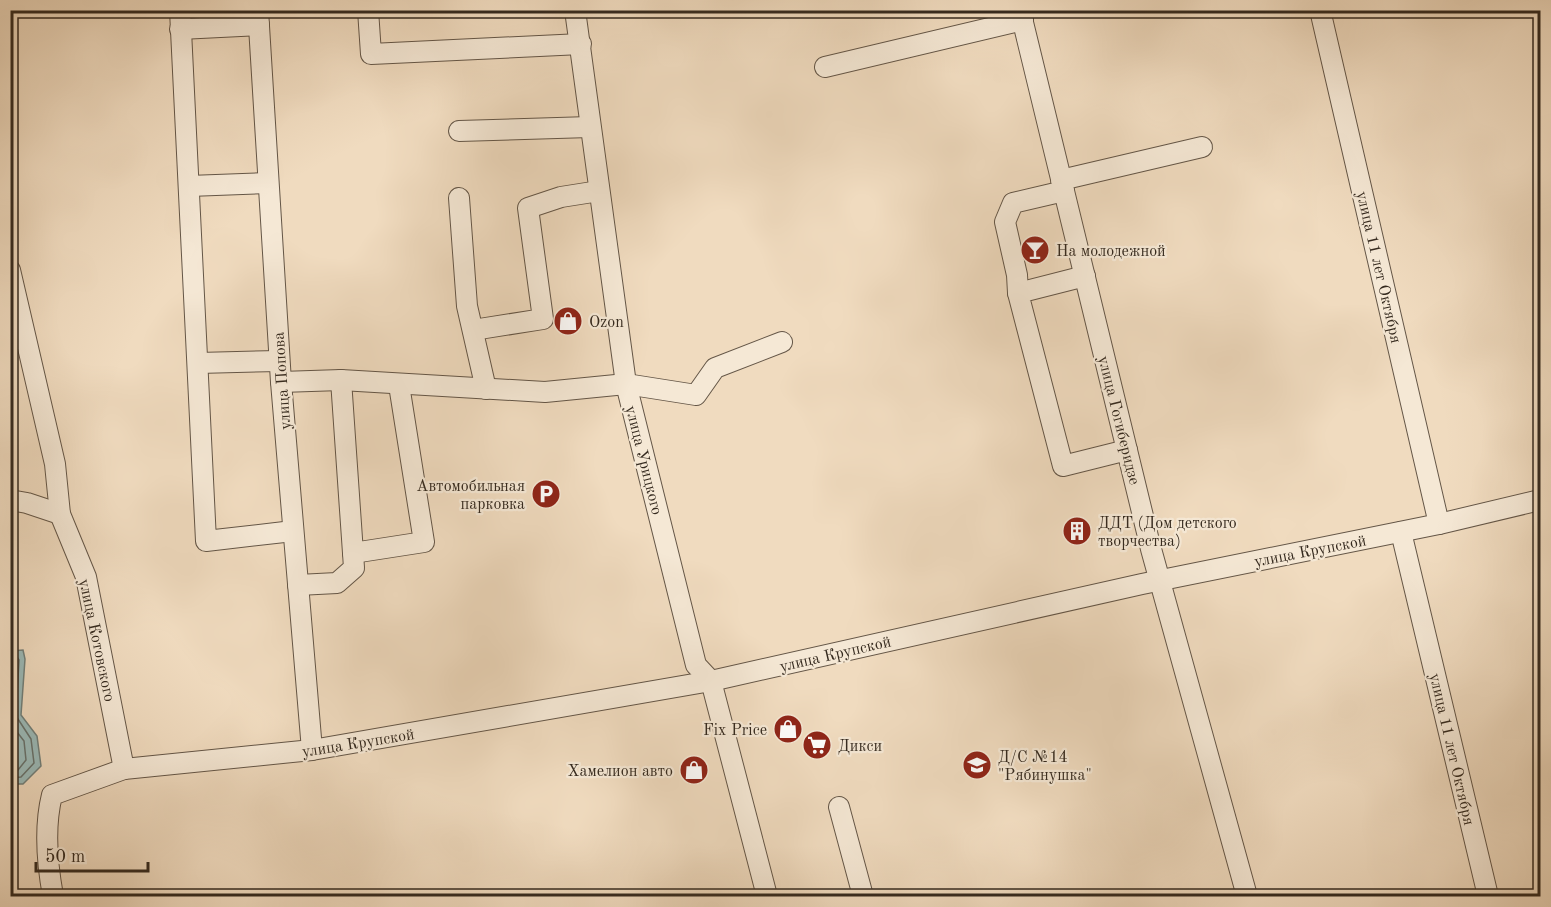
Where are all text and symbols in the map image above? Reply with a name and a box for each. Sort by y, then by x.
street label: улица 11 лет Октября [1353,190,1403,345]
bar icon: На молодежной [1019,234,1051,266]
place label: На молодежной [1056,244,1166,260]
shop icon: Ozon [552,305,584,337]
place label: Ozon [589,315,624,331]
street label: улица Попова [272,331,294,430]
street label: улица Гогиберидзе [1094,354,1142,487]
street label: улица Урицкого [622,404,664,517]
parking icon: Автомобильная парковка [530,478,562,510]
place label: Автомобильная парковка [416,479,525,513]
building icon: ДДТ (Дом детского творчества) [1061,515,1093,547]
place label: ДДТ (Дом детского творчества) [1098,515,1237,550]
street label: улица Крупской [1253,533,1368,571]
street label: улица Котовского [75,578,117,703]
street label: улица Крупской [778,634,893,676]
street label: улица 11 лет Октября [1426,672,1476,827]
shop icon: Fix Price [772,713,804,745]
place label: Fix Price [703,723,767,739]
street label: улица Крупской [301,727,416,761]
supermarket icon: Дикси [801,729,833,761]
place label: Дикси [838,739,882,755]
school or university icon: Д/С №14 "Рябинушка" [961,749,993,781]
place label: Д/С №14 "Рябинушка" [998,750,1092,784]
shop icon: Хамелион авто [678,754,710,786]
place label: Хамелион авто [568,764,673,780]
scale bar [36,835,148,873]
text: 50 m [45,848,85,866]

